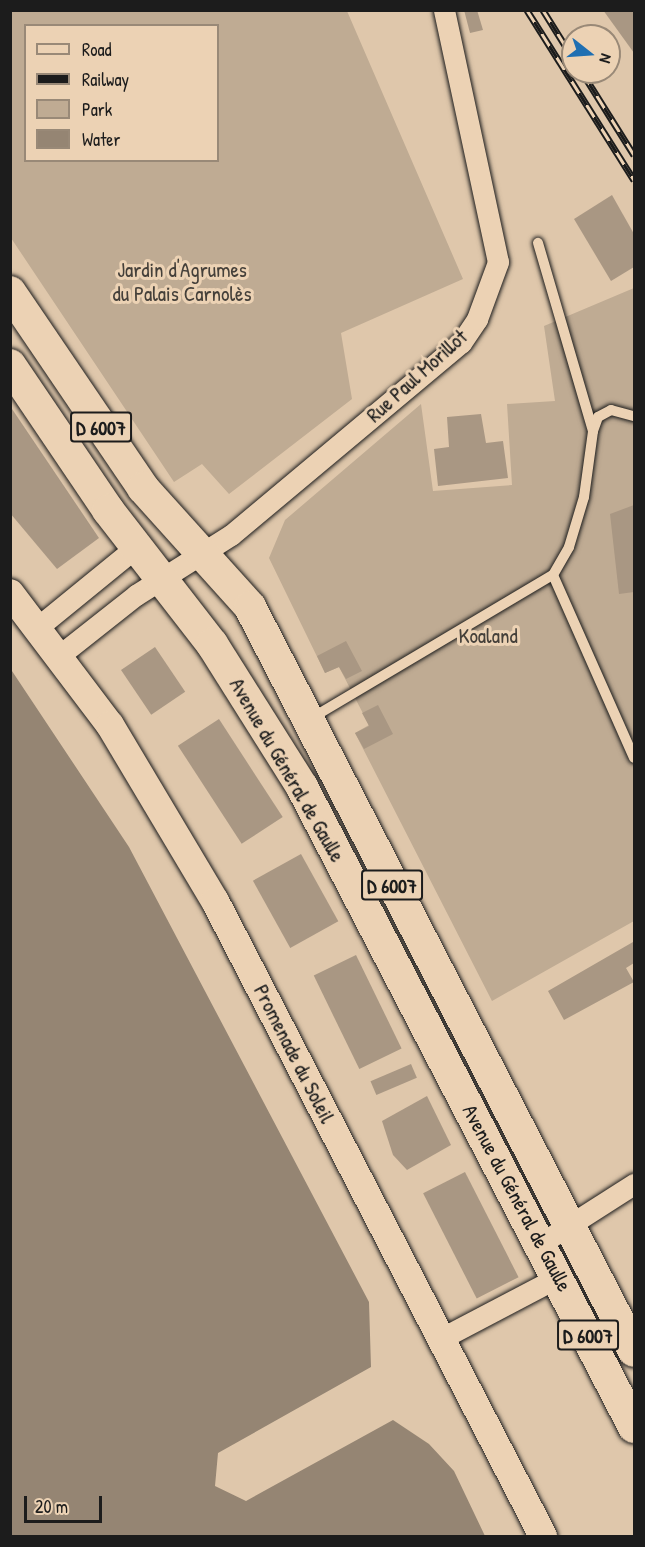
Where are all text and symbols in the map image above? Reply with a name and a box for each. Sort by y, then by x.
legend [24,24,219,162]
north arrow [561,24,621,84]
text: Road [82,37,112,62]
text: N [595,51,618,66]
text: Railway [82,67,129,92]
text: Park [82,97,112,122]
text: Water [82,127,120,152]
park label: Jardin d'Agrumes du Palais Carnolès [113,257,251,307]
street label: Rue Paul Morillot [361,324,473,428]
road number: D 6007 [70,410,132,444]
park label: Koaland [458,623,518,649]
street label: Avenue du Général de Gaulle [224,674,350,866]
road number: D 6007 [360,868,424,902]
street label: Promenade du Soleil [248,980,340,1128]
street label: Avenue du Général de Gaulle [457,1100,577,1296]
road number: D 6007 [556,1318,620,1352]
scale bar [27,1484,105,1522]
text: 20 m [35,1494,68,1519]

